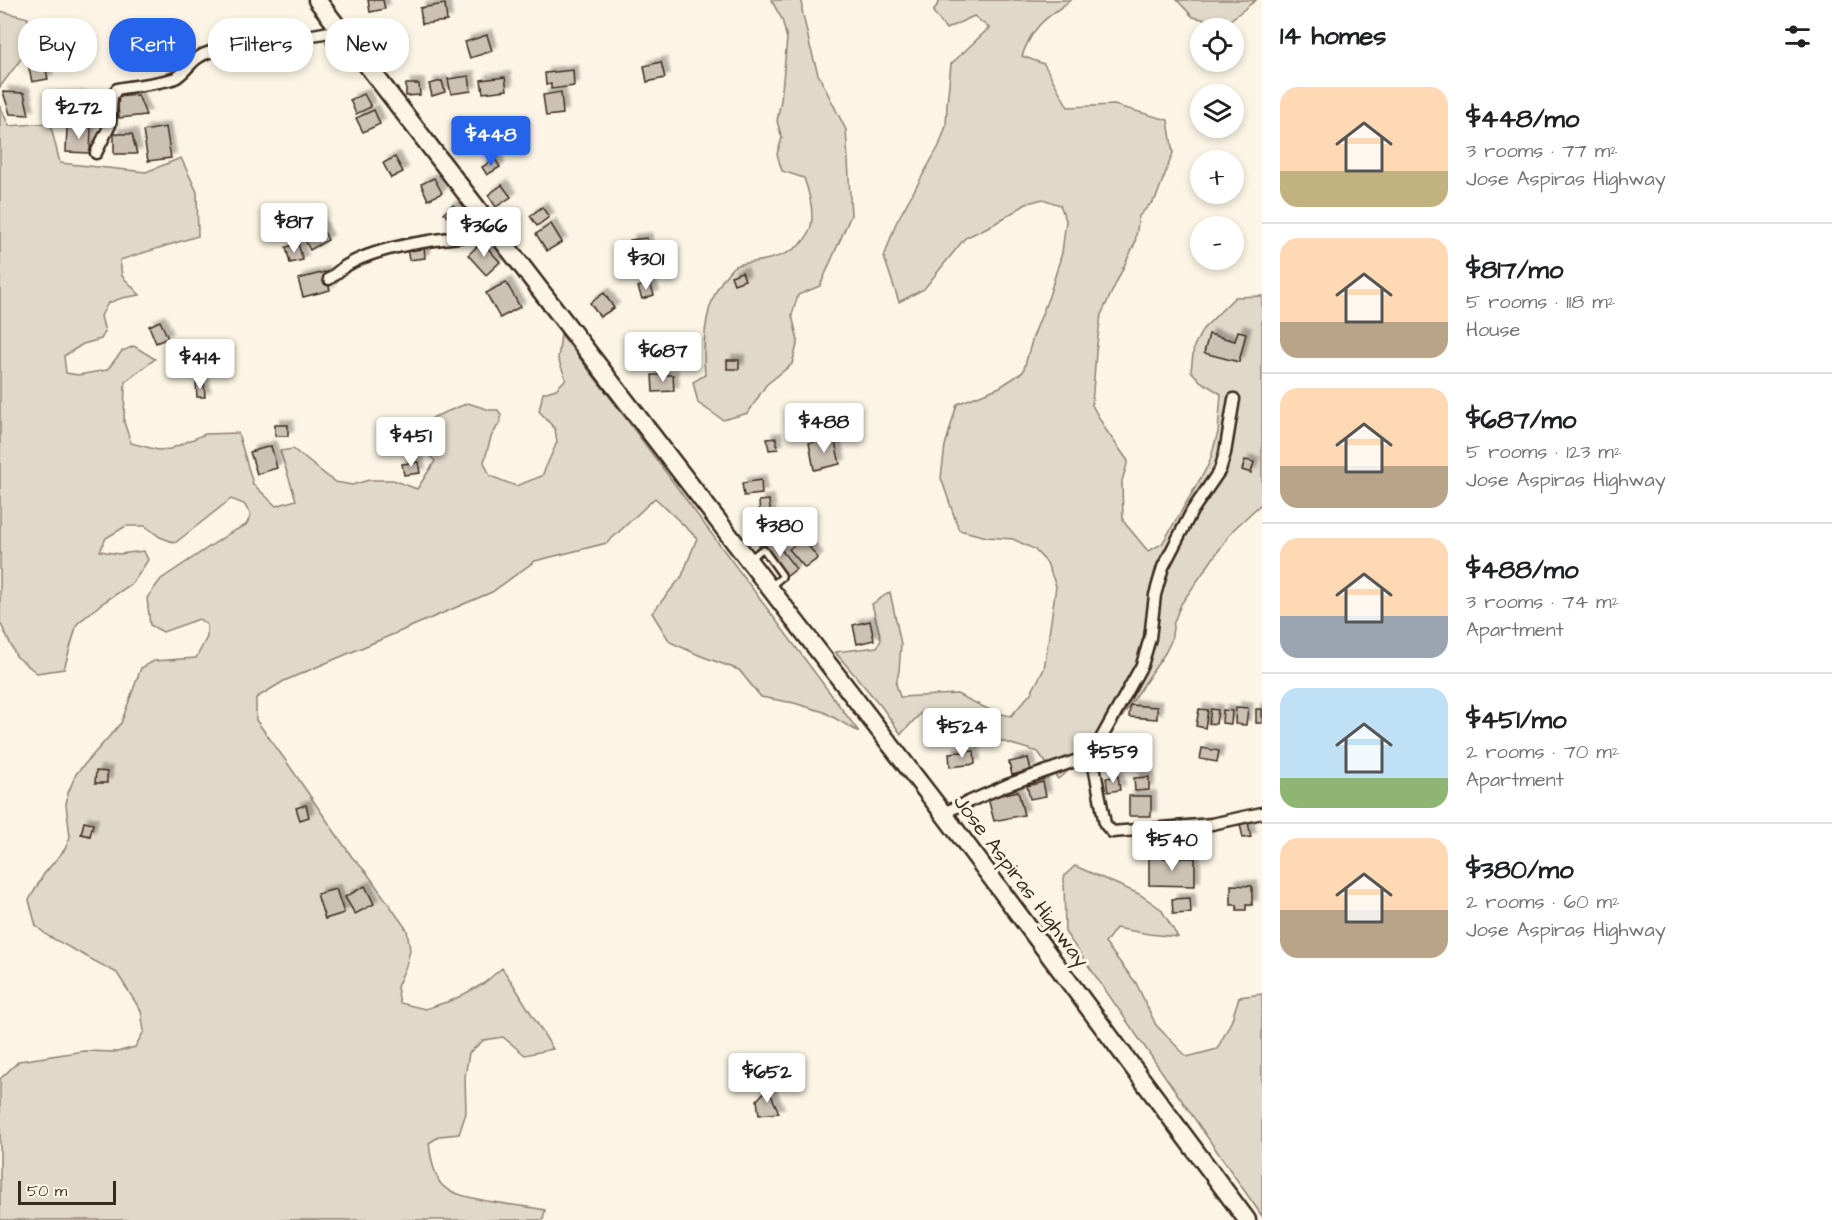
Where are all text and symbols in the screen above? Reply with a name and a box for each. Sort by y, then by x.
chip: Buy [18,18,97,72]
chip: Rent [109,18,196,72]
chip: Filters [208,18,313,72]
chip: New [325,18,409,72]
map controls [1190,18,1244,270]
button: locate [1190,18,1244,72]
text: 14 homes [1280,18,1386,54]
icon: filters [1781,20,1814,53]
button: layers [1190,84,1244,138]
pin: $272 [43,89,115,140]
text: $272 [56,94,102,122]
text: $448/mo [1466,101,1579,137]
icon: home [1328,111,1400,183]
pin: $448 [455,116,527,167]
text: $448 [465,121,517,149]
text: 3 rooms · 77 m² [1466,137,1618,165]
button: + [1190,150,1244,204]
text: Jose Aspiras Highway [1466,165,1666,193]
pin: $817 [258,203,330,254]
pin: $366 [448,207,520,258]
text: $817 [275,208,313,236]
text: $366 [461,212,507,240]
button: − [1190,216,1244,270]
pin: $301 [610,240,682,291]
text: $301 [628,245,664,273]
text: $817/mo [1466,252,1563,288]
icon: home [1328,262,1400,334]
text: 5 rooms · 118 m² [1466,288,1615,316]
text: House [1466,316,1520,344]
pin: $687 [627,332,699,383]
text: $687 [639,337,687,365]
pin: $414 [164,339,236,390]
text: $414 [180,344,220,372]
text: $687/mo [1466,402,1576,438]
pin: $488 [788,403,860,454]
text: $488 [799,408,849,436]
icon: home [1328,412,1400,484]
pin: $451 [375,417,447,468]
text: $451 [390,422,432,450]
text: 5 rooms · 123 m² [1466,438,1621,466]
text: Jose Aspiras Highway [1466,466,1666,494]
pin: $380 [744,507,816,558]
text: $380 [757,512,803,540]
text: $488/mo [1466,552,1579,588]
icon: home [1328,562,1400,634]
text: 3 rooms · 74 m² [1466,588,1619,616]
text: Apartment [1466,616,1564,644]
text: $451/mo [1466,702,1567,738]
pin: $524 [926,708,998,759]
icon: home [1328,712,1400,784]
text: $524 [937,713,987,741]
pin: $559 [1077,733,1149,784]
text: $559 [1088,738,1138,766]
text: 2 rooms · 70 m² [1466,738,1619,766]
text: Apartment [1466,766,1564,794]
street label: Jose Aspiras Highway [945,789,1096,975]
pin: $540 [1136,821,1208,872]
text: $540 [1146,826,1198,854]
text: $380/mo [1466,852,1574,888]
icon: home [1328,862,1400,934]
text: 2 rooms · 60 m² [1466,888,1620,916]
text: Jose Aspiras Highway [1466,916,1666,944]
pin: $652 [731,1053,803,1104]
text: $652 [742,1058,792,1086]
scale bar [18,1178,116,1206]
text: 50 m [27,1180,67,1202]

